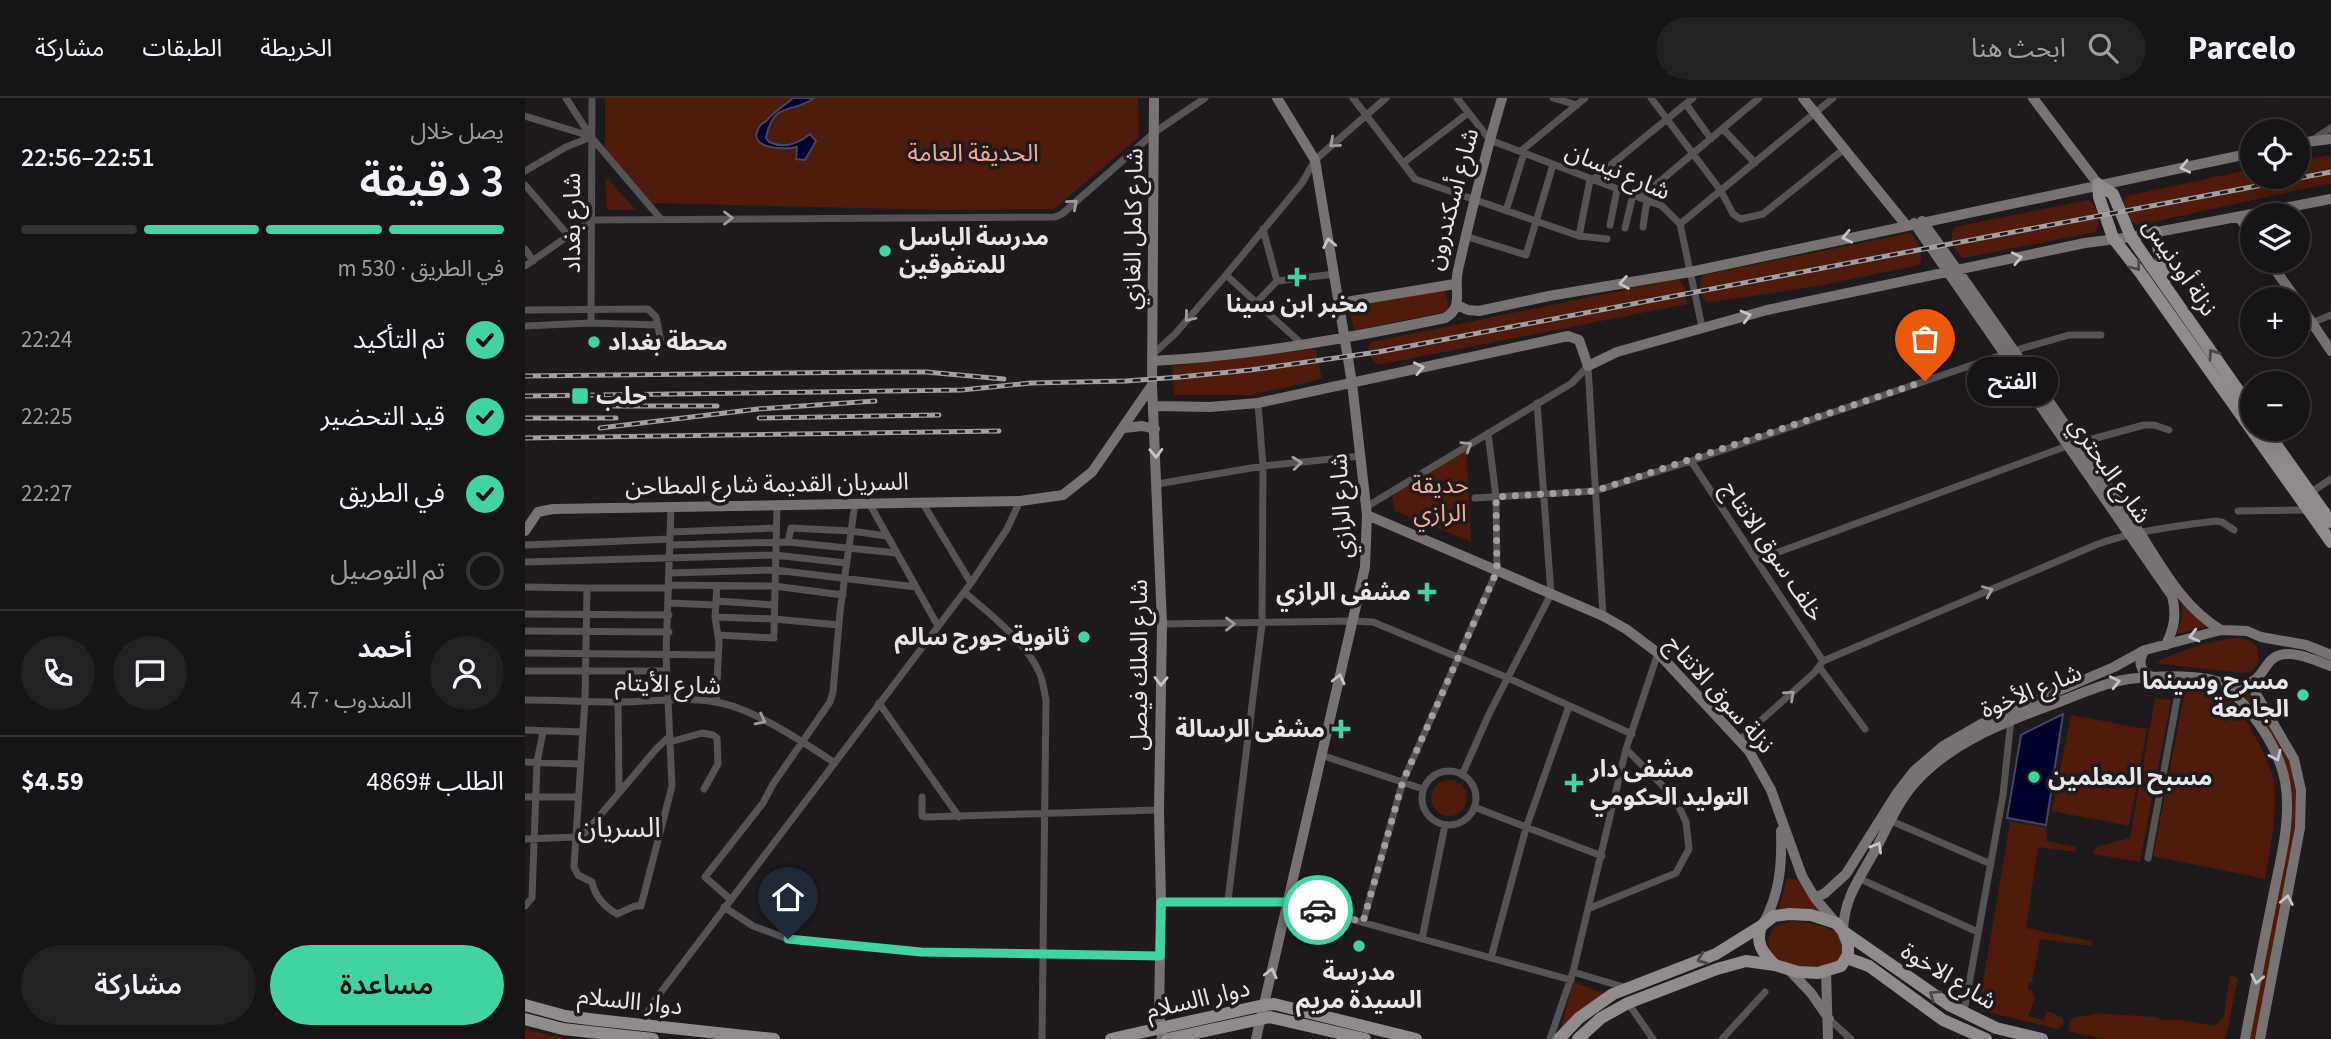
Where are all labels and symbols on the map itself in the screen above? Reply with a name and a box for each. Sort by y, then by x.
street label: شارع أسكندرون [1417,124,1488,274]
street label: شارع نيسان [1560,134,1676,209]
one-way arrow [1330,135,1343,147]
park label: الحديقة العامة [907,136,1039,171]
street label: شارع كامل الغازي [1115,148,1153,310]
one-way arrow [2179,158,2191,173]
street label: شارع بغداد [555,173,590,273]
one-way arrow [1065,200,1078,212]
one-way arrow [723,210,734,225]
street label: نزلة أودنيس [2134,211,2225,323]
place label: مدرسة الباسل للمتفوقين [899,220,1049,283]
one-way arrow [1841,229,1853,244]
one-way arrow [1323,237,1338,249]
marker: مدرسة الباسل للمتفوقين [877,243,893,259]
one-way arrow [2010,251,2022,266]
one-way arrow [2127,259,2140,271]
marker: مخبر ابن سينا [1287,267,1307,287]
one-way arrow [1618,275,1630,290]
place label: مخبر ابن سينا [1226,287,1368,322]
one-way arrow [1185,309,1197,322]
one-way arrow [1740,309,1752,324]
pin [1895,309,1955,381]
place label: محطة بغداد [608,325,728,360]
marker: محطة بغداد [586,334,602,350]
one-way arrow [2209,349,2221,362]
callout: الفتح [1967,356,2058,406]
one-way arrow [1413,362,1425,376]
place label: حلب [596,379,647,414]
marker: حلب [570,386,590,406]
street label: شارع البحتري [2059,410,2159,531]
one-way arrow [1459,442,1472,455]
one-way arrow [1148,448,1163,459]
street label: شارع الرازي [1321,452,1362,559]
one-way arrow [1292,456,1303,471]
street label: السريان القديمة شارع المطاحن [625,465,909,504]
park label: حديقة الرازي [1411,468,1469,532]
street label: خلف سوق الانتاج [1712,474,1833,629]
place label: مشفى الرازي [1276,575,1411,612]
street label: شارع الملك فيصل [1122,579,1157,751]
marker: مشفى الرازي [1417,582,1437,602]
one-way arrow [1981,585,1994,599]
one-way arrow [1225,616,1236,632]
place label: ثانوية جورج سالم [895,620,1070,655]
street label: نزلة سوق الانتاج [1657,627,1782,761]
one-way arrow [2188,628,2200,643]
marker: ثانوية جورج سالم [1076,629,1092,645]
street label: شارع الأخوة [1975,655,2087,728]
place label: مسرح وسينما الجامعة [2142,664,2289,727]
street label: شارع الأيتام [614,665,722,704]
one-way arrow [1331,673,1345,685]
one-way arrow [1153,676,1169,686]
one-way arrow [2109,676,2121,691]
marker: مسرح وسينما الجامعة [2295,687,2311,703]
one-way arrow [1782,691,1795,703]
one-way arrow [754,712,766,726]
place label: مشفى الرسالة [1175,712,1325,747]
marker: مشفى الرسالة [1331,719,1351,739]
one-way arrow [2268,748,2282,761]
place label: مشفى دار التوليد الحكومي [1589,752,1749,817]
place label: مسبح المعلمين [2048,760,2212,795]
marker: مسبح المعلمين [2026,769,2042,785]
marker: مشفى دار التوليد الحكومي [1564,773,1584,793]
district label: السريان [577,808,661,848]
one-way arrow [1869,842,1882,854]
pin [758,867,818,939]
courier [1283,875,1353,945]
one-way arrow [2279,894,2294,906]
street label: شارع الاخوة [1894,934,2003,1019]
marker: مدرسة السيدة مريم [1351,938,1367,954]
one-way arrow [1696,951,1708,965]
place label: مدرسة السيدة مريم [1296,955,1422,1018]
one-way arrow [1263,967,1278,979]
street label: دوار االسلام [1143,971,1253,1028]
one-way arrow [2250,973,2265,984]
street label: دوار االسلام [576,979,684,1024]
one-way arrow [1929,991,1942,1003]

